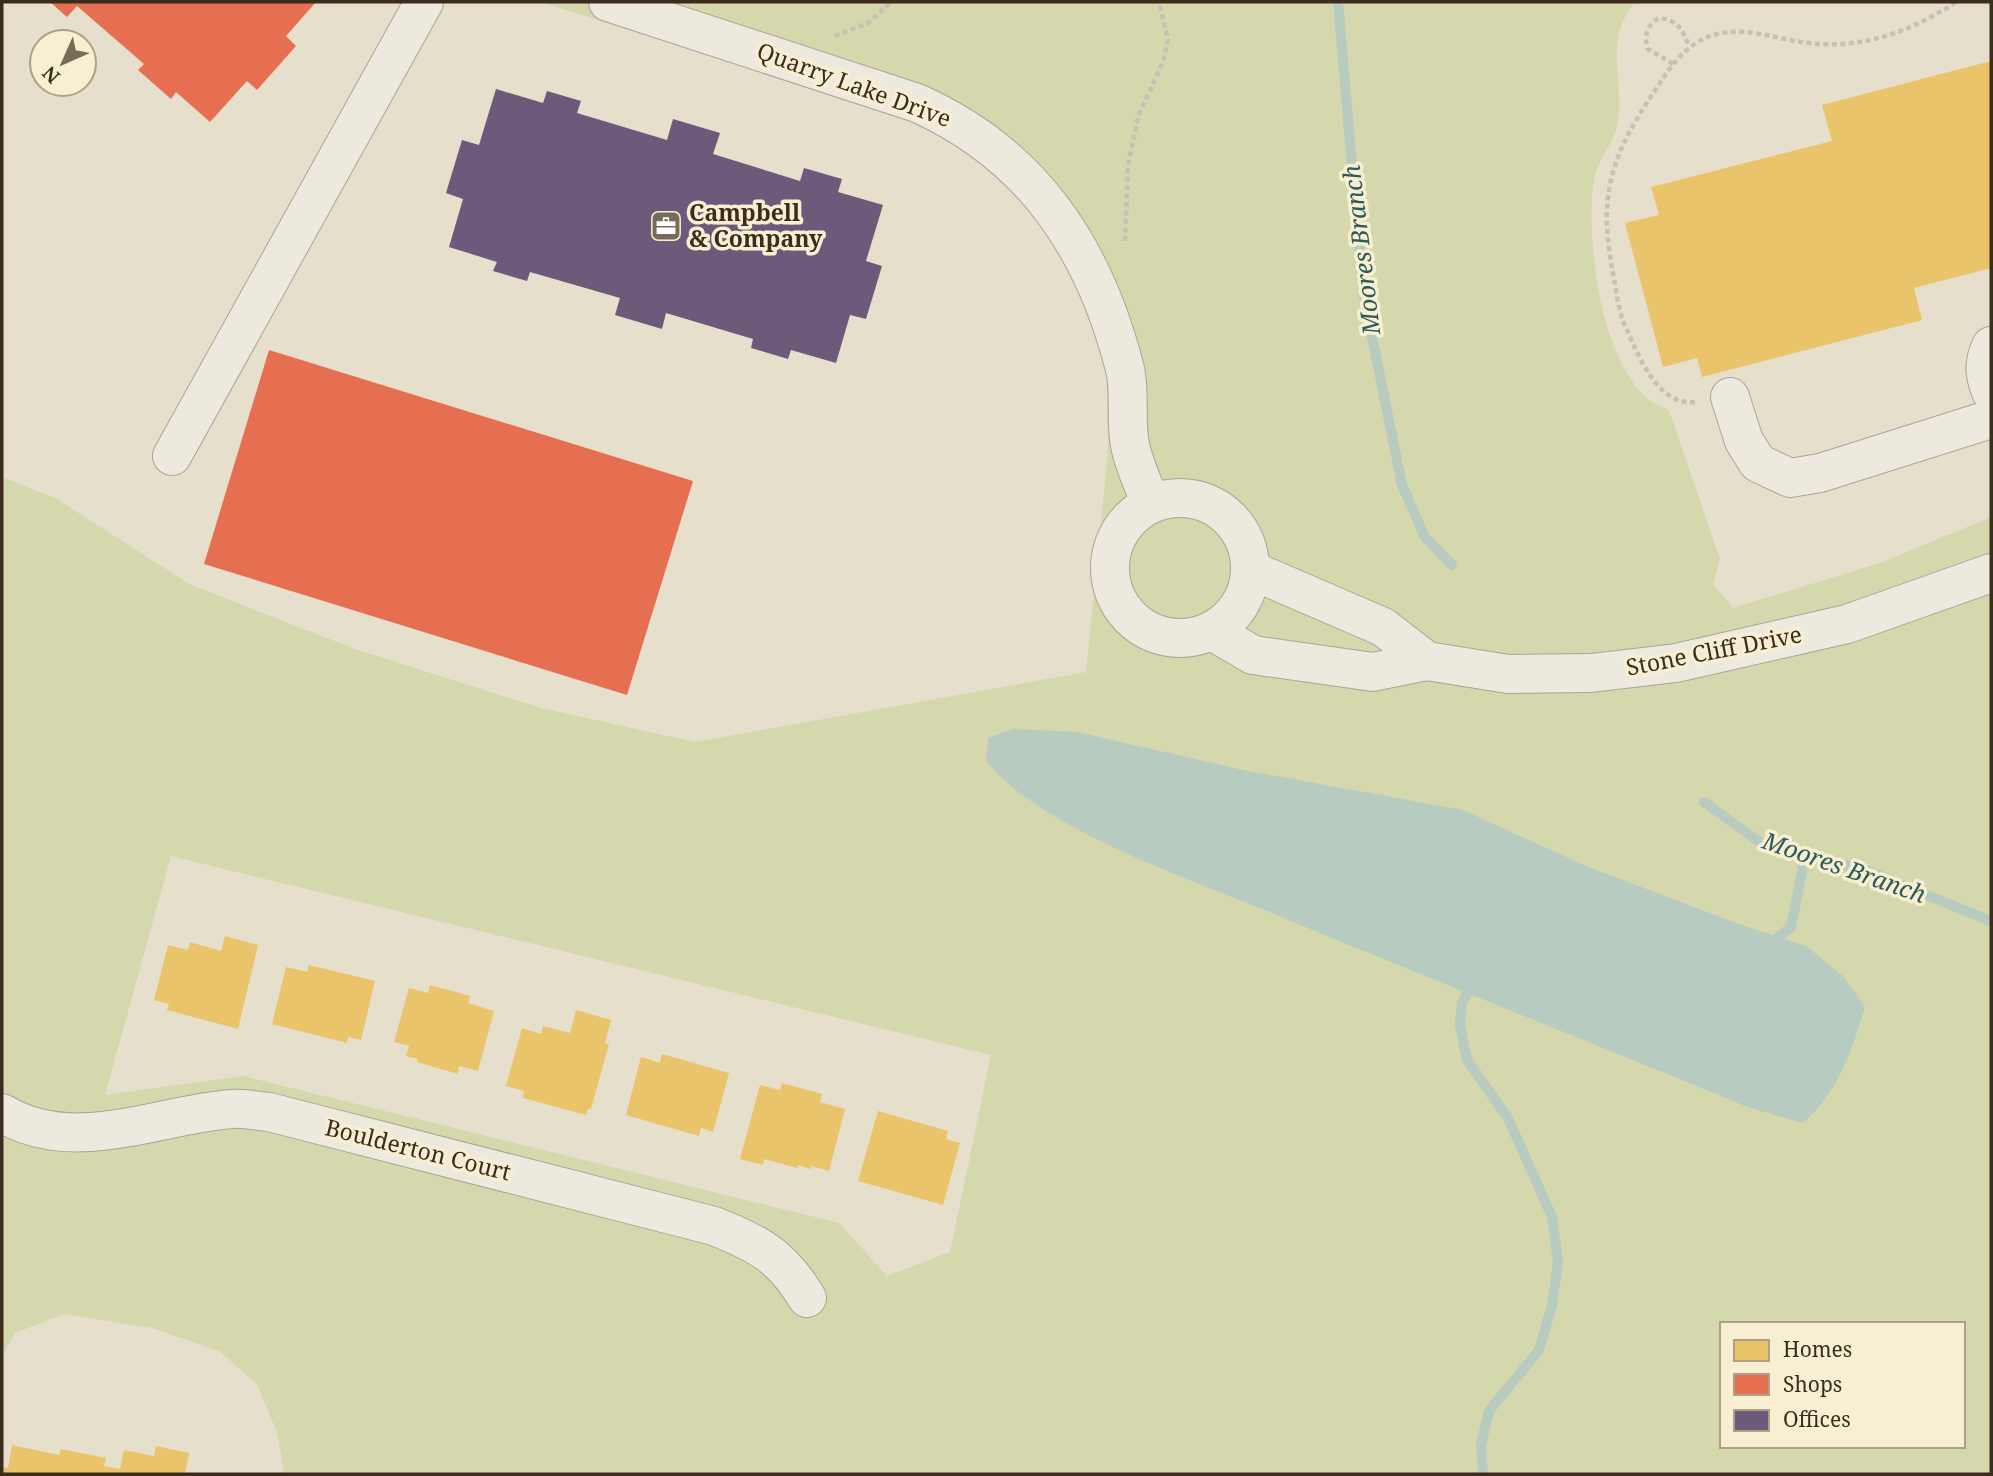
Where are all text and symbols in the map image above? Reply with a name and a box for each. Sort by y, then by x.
north arrow [28,28,98,98]
street label: Quarry Lake Drive [753,34,956,134]
text: N [36,61,65,90]
water label: Moores Branch [1334,163,1387,338]
place label: Campbell & Company [689,196,823,254]
office icon: Campbell & Company [649,209,683,243]
street label: Stone Cliff Drive [1623,617,1804,683]
water label: Moores Branch [1757,823,1931,910]
street label: Boulderton Court [322,1110,514,1188]
legend [1720,1322,1965,1448]
text: Homes [1783,1335,1852,1363]
text: Shops [1783,1370,1842,1398]
text: Offices [1783,1405,1851,1433]

